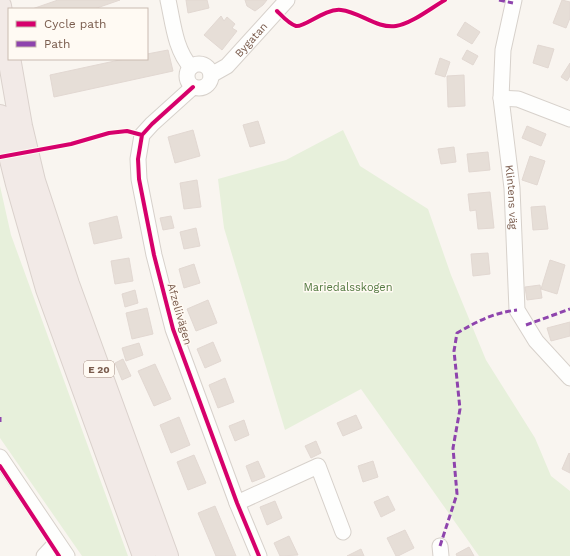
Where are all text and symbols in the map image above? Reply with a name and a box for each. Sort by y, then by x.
legend [8,8,148,60]
text: Cycle path [44,17,106,31]
street label: Bygatan [232,20,270,60]
text: Path [44,37,70,51]
street label: Klintens väg [502,164,520,230]
park label: Mariedalsskogen [303,281,393,294]
street label: Afzeliivägen [165,282,195,346]
road number: E 20 [84,361,114,377]

